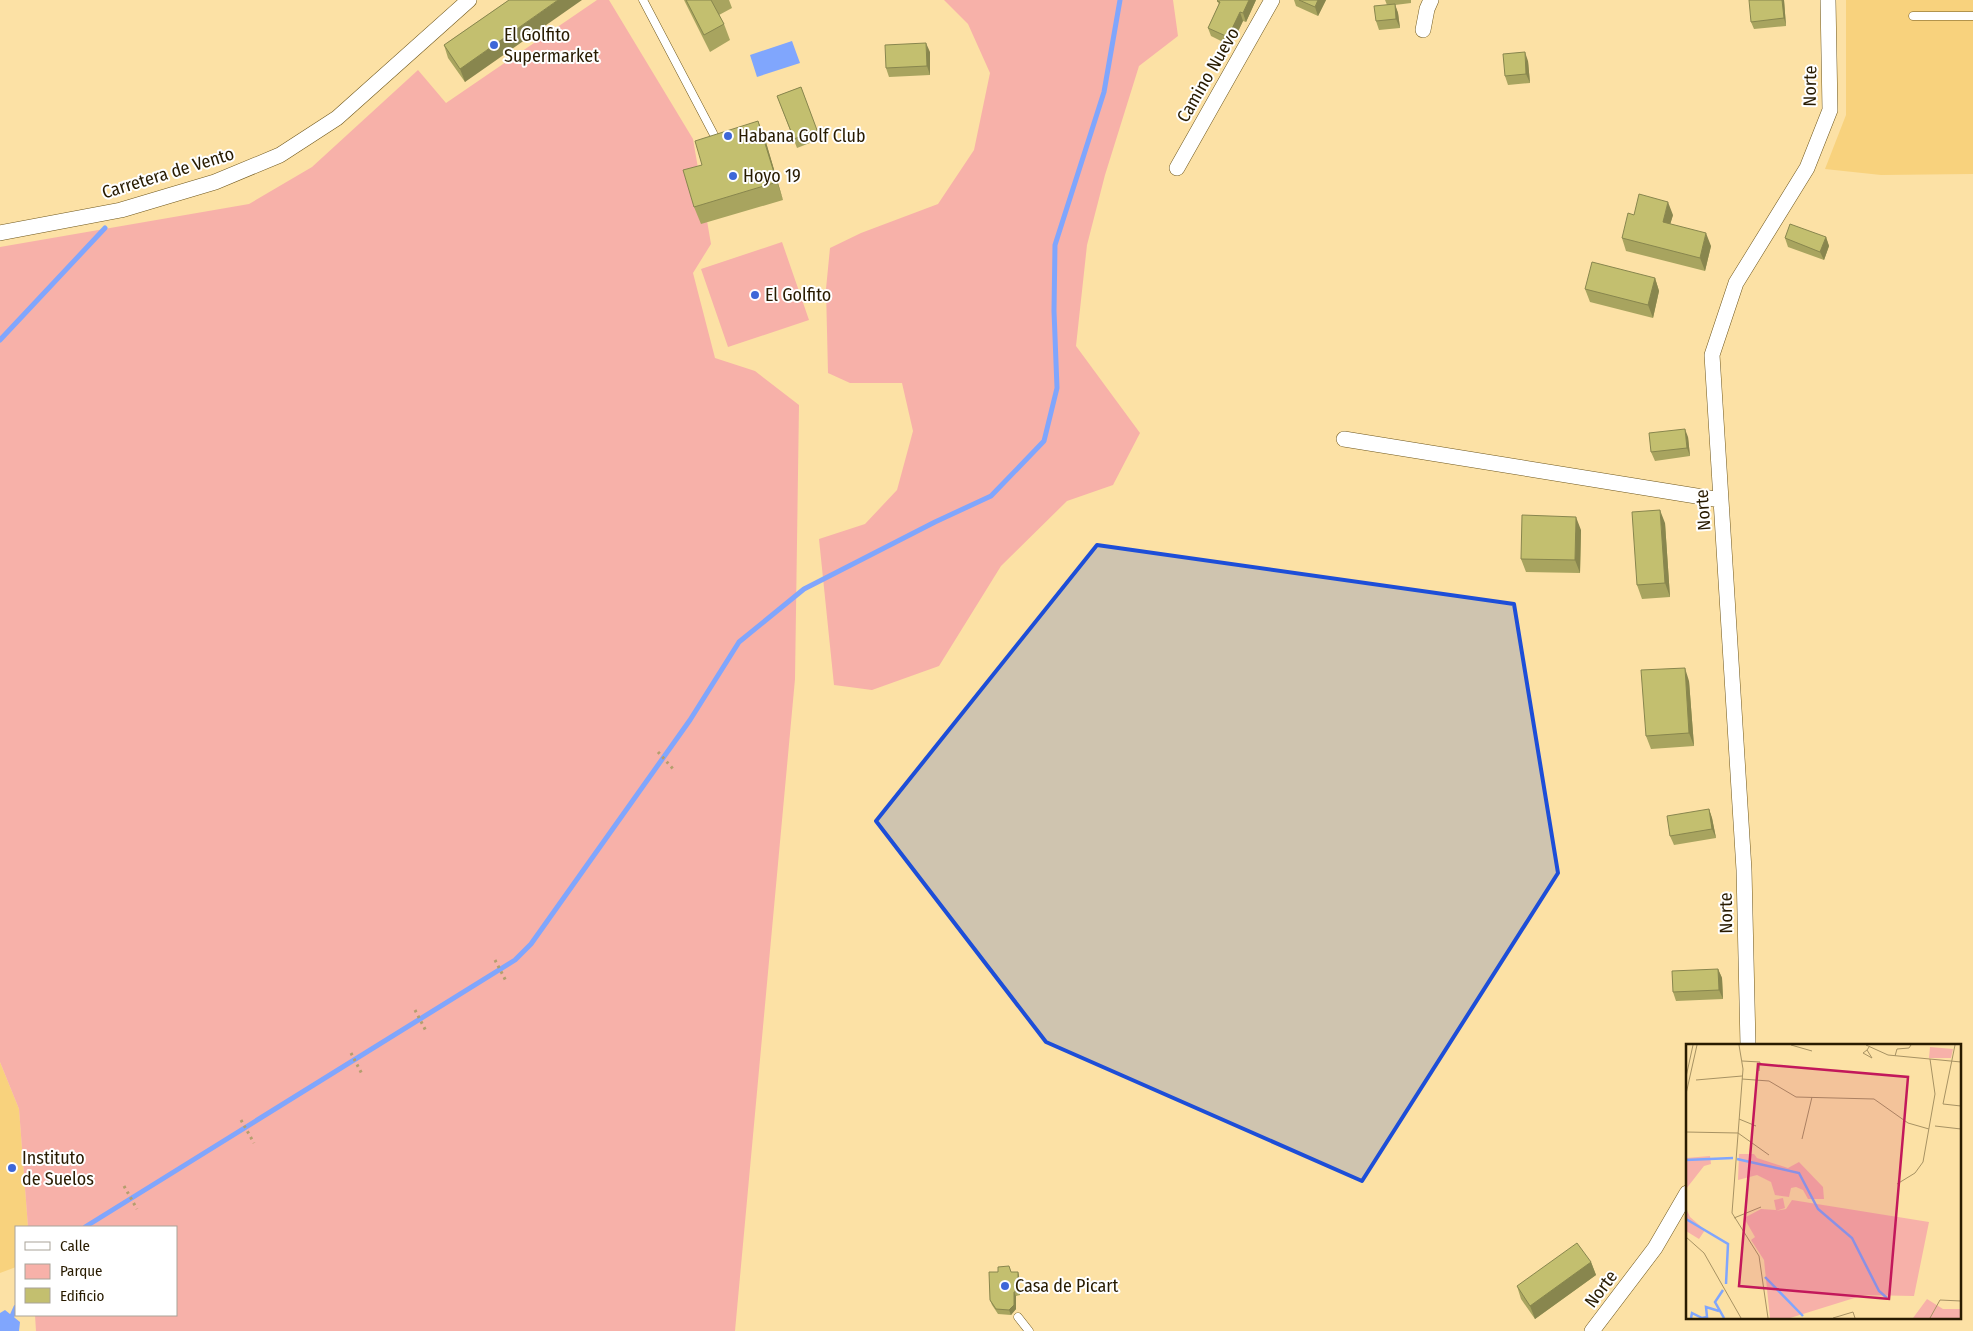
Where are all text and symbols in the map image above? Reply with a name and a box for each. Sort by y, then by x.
place label: El Golfito Supermarket [504,24,599,67]
street label: Camino Nuevo [1172,24,1244,126]
marker: El Golfito Supermarket [488,39,500,51]
street label: Norte [1799,65,1821,107]
place label: Habana Golf Club [738,125,865,147]
marker: Habana Golf Club [722,130,734,142]
street label: Carretera de Vento [99,142,237,204]
place label: Hoyo 19 [743,165,801,187]
marker: Hoyo 19 [727,170,739,182]
place label: El Golfito [765,284,831,306]
marker: El Golfito [749,289,761,301]
street label: Norte [1691,489,1715,531]
street label: Norte [1715,892,1737,934]
inset map [1686,1044,1960,1318]
place label: Instituto de Suelos [22,1147,94,1190]
marker: Instituto de Suelos [6,1162,18,1174]
legend [15,1226,178,1316]
text: Calle [60,1237,90,1255]
text: Parque [60,1262,103,1280]
street label: Norte [1580,1266,1622,1312]
place label: Casa de Picart [1015,1275,1119,1297]
marker: Casa de Picart [999,1280,1011,1292]
text: Edificio [60,1287,105,1305]

